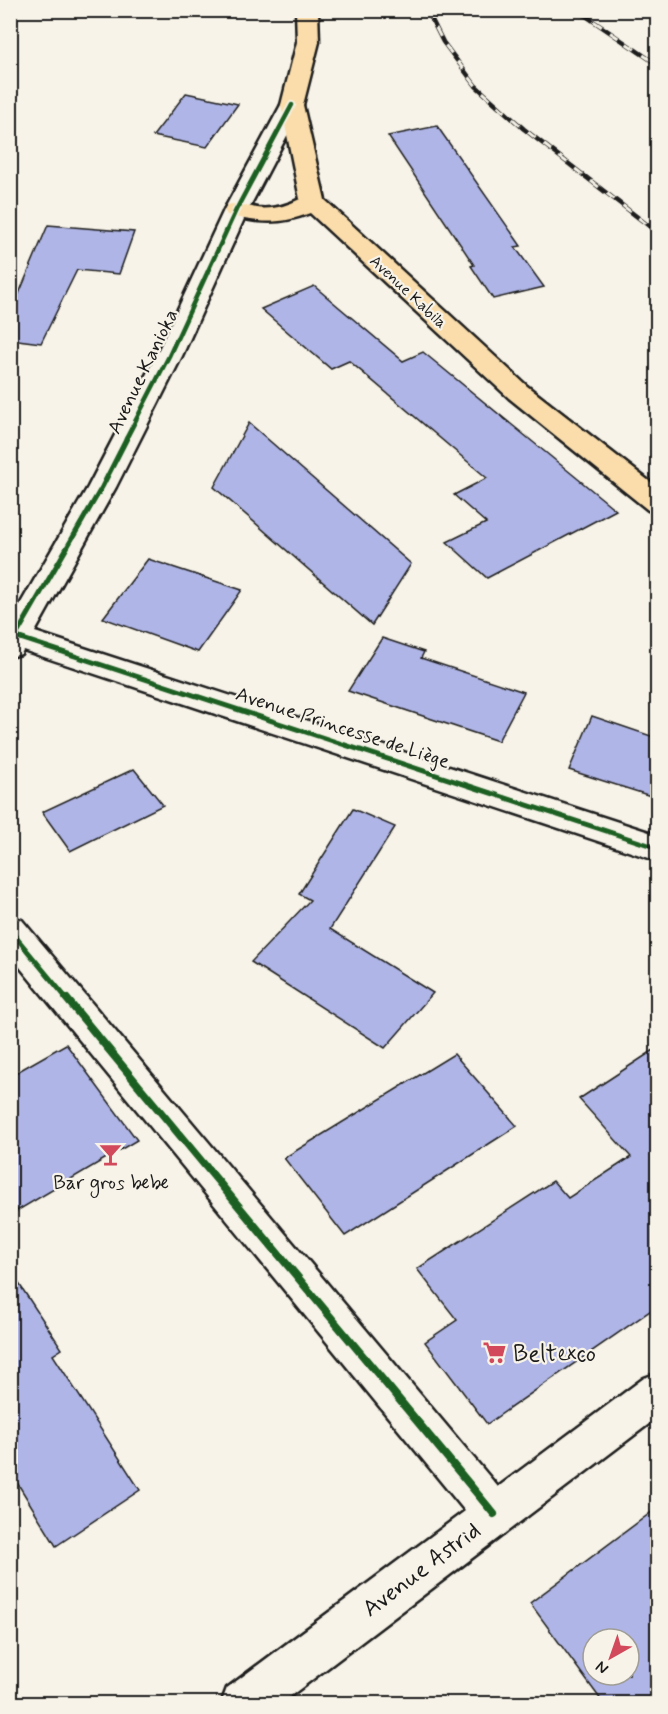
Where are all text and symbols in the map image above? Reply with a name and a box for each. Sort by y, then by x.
street label: Avenue Kabila [365,251,451,333]
street label: Avenue Kanioka [101,305,185,439]
street label: Avenue Princesse de Liège [232,681,453,776]
bar icon: Bar gros bebe [98,1141,124,1167]
place label: Bar gros bebe [53,1170,169,1198]
place label: Beltexco [513,1339,596,1370]
supermarket icon: Beltexco [482,1340,508,1366]
street label: Avenue Astrid [357,1516,487,1625]
north arrow [581,1627,641,1687]
text: N [591,1656,613,1679]

